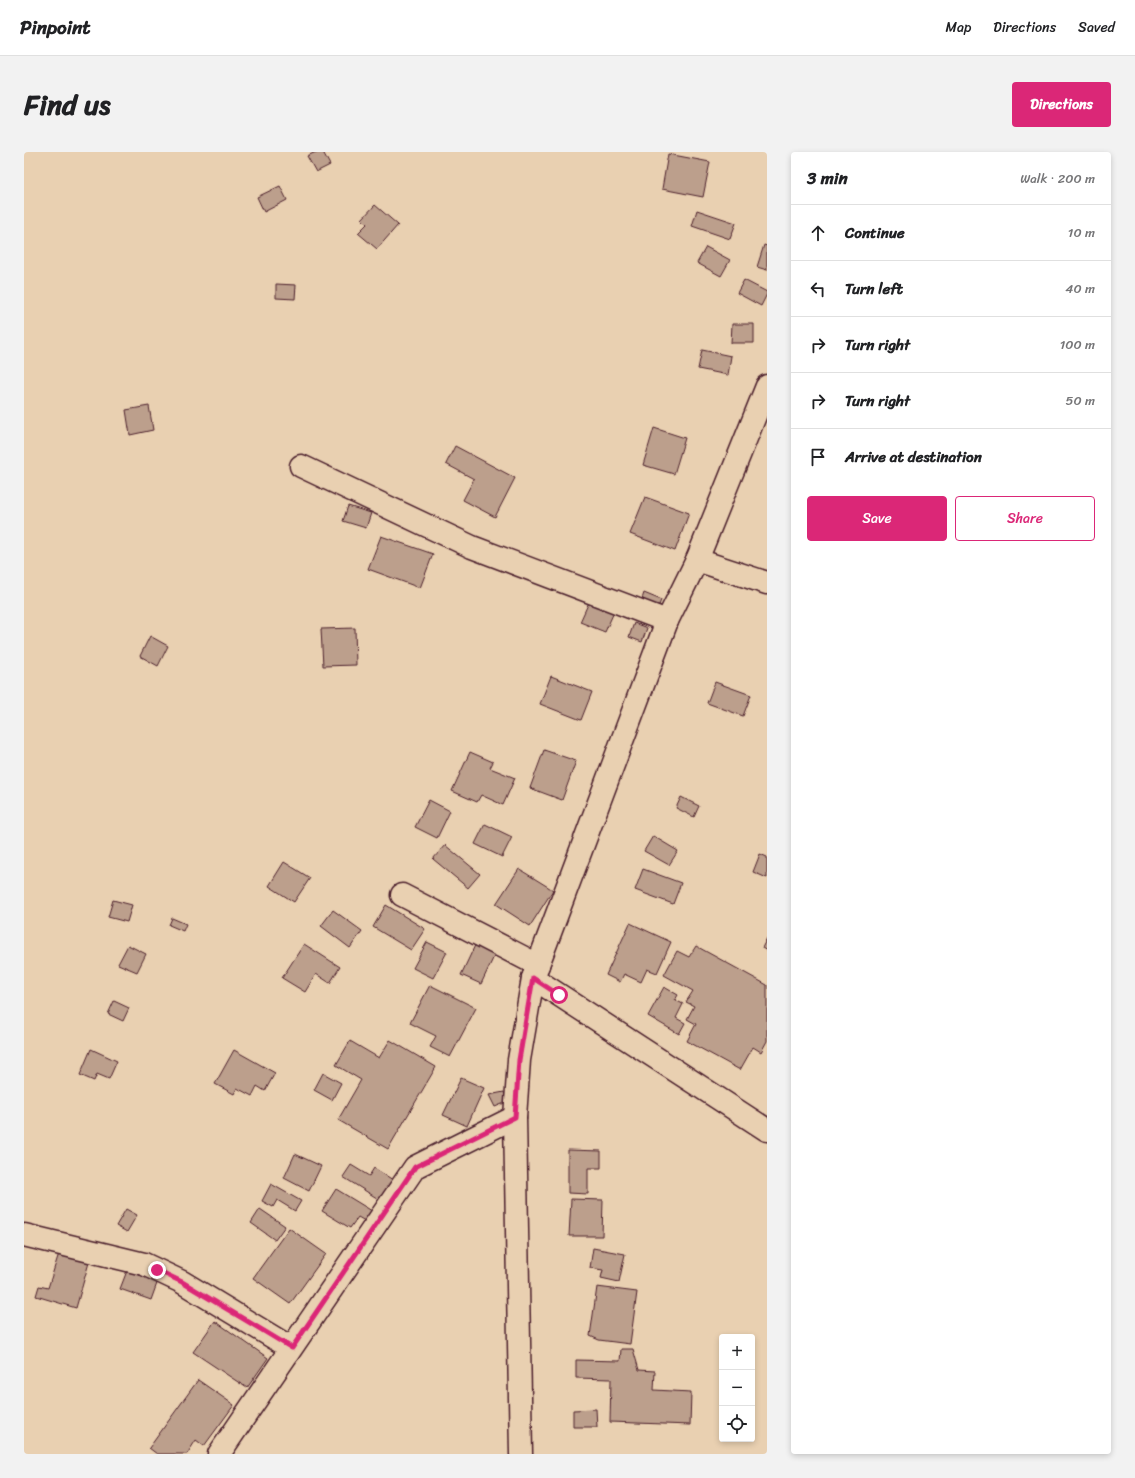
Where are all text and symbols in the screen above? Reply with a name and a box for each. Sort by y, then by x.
text: Pinpoint [20,11,91,44]
text: Map [945,15,971,40]
text: Directions [993,15,1056,40]
text: Saved [1078,15,1115,40]
text: Find us [24,80,111,129]
button: Directions [1012,82,1111,127]
text: 3 min [807,163,848,193]
text: Walk · 200 m [1020,167,1095,190]
text: Continue [845,220,905,246]
text: 10 m [1068,221,1095,244]
icon: ahead [807,222,829,244]
text: Turn left [845,276,903,302]
text: 40 m [1065,277,1095,300]
icon: left [807,278,829,300]
text: Turn right [845,332,910,358]
text: 100 m [1060,333,1095,356]
icon: right [807,334,829,356]
text: Turn right [845,388,910,414]
text: 50 m [1065,389,1095,412]
icon: right [807,390,829,412]
text: Arrive at destination [845,444,982,470]
icon: arrive [807,446,829,468]
button: Save [807,496,947,541]
button: Share [955,496,1095,541]
route start [550,986,568,1004]
route end [148,1261,166,1279]
map controls [719,1334,755,1442]
button: + [719,1334,755,1370]
button: − [719,1370,755,1406]
button: locate [719,1406,755,1442]

